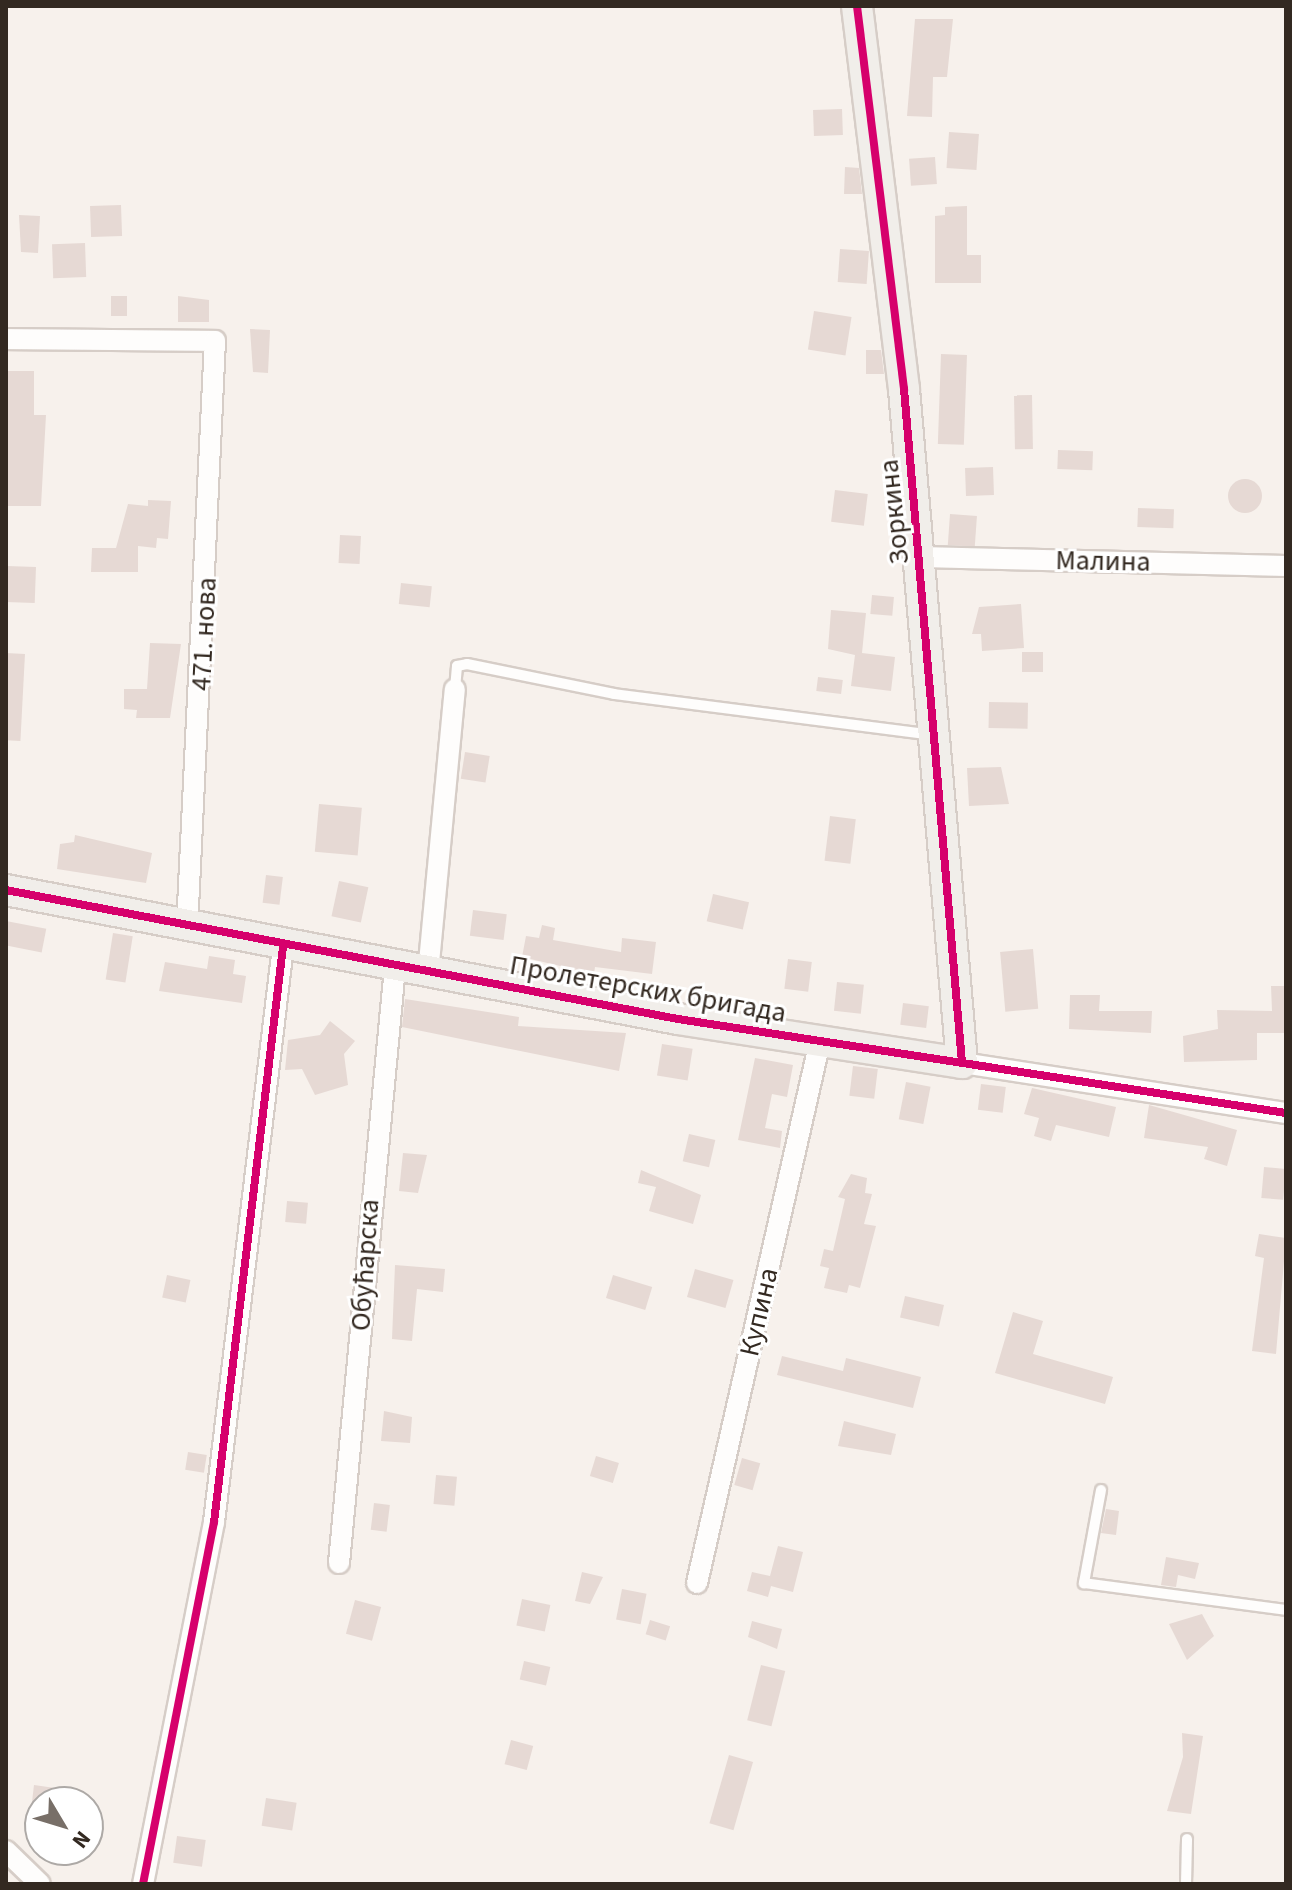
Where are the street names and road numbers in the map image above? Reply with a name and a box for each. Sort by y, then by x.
street label: Зоркина [872,458,916,566]
street label: Малина [1055,543,1151,579]
street label: 471. нова [184,576,224,692]
street label: Пролетерских бригада [507,948,789,1030]
street label: Обућарска [344,1198,386,1332]
street label: Купина [733,1264,785,1360]

